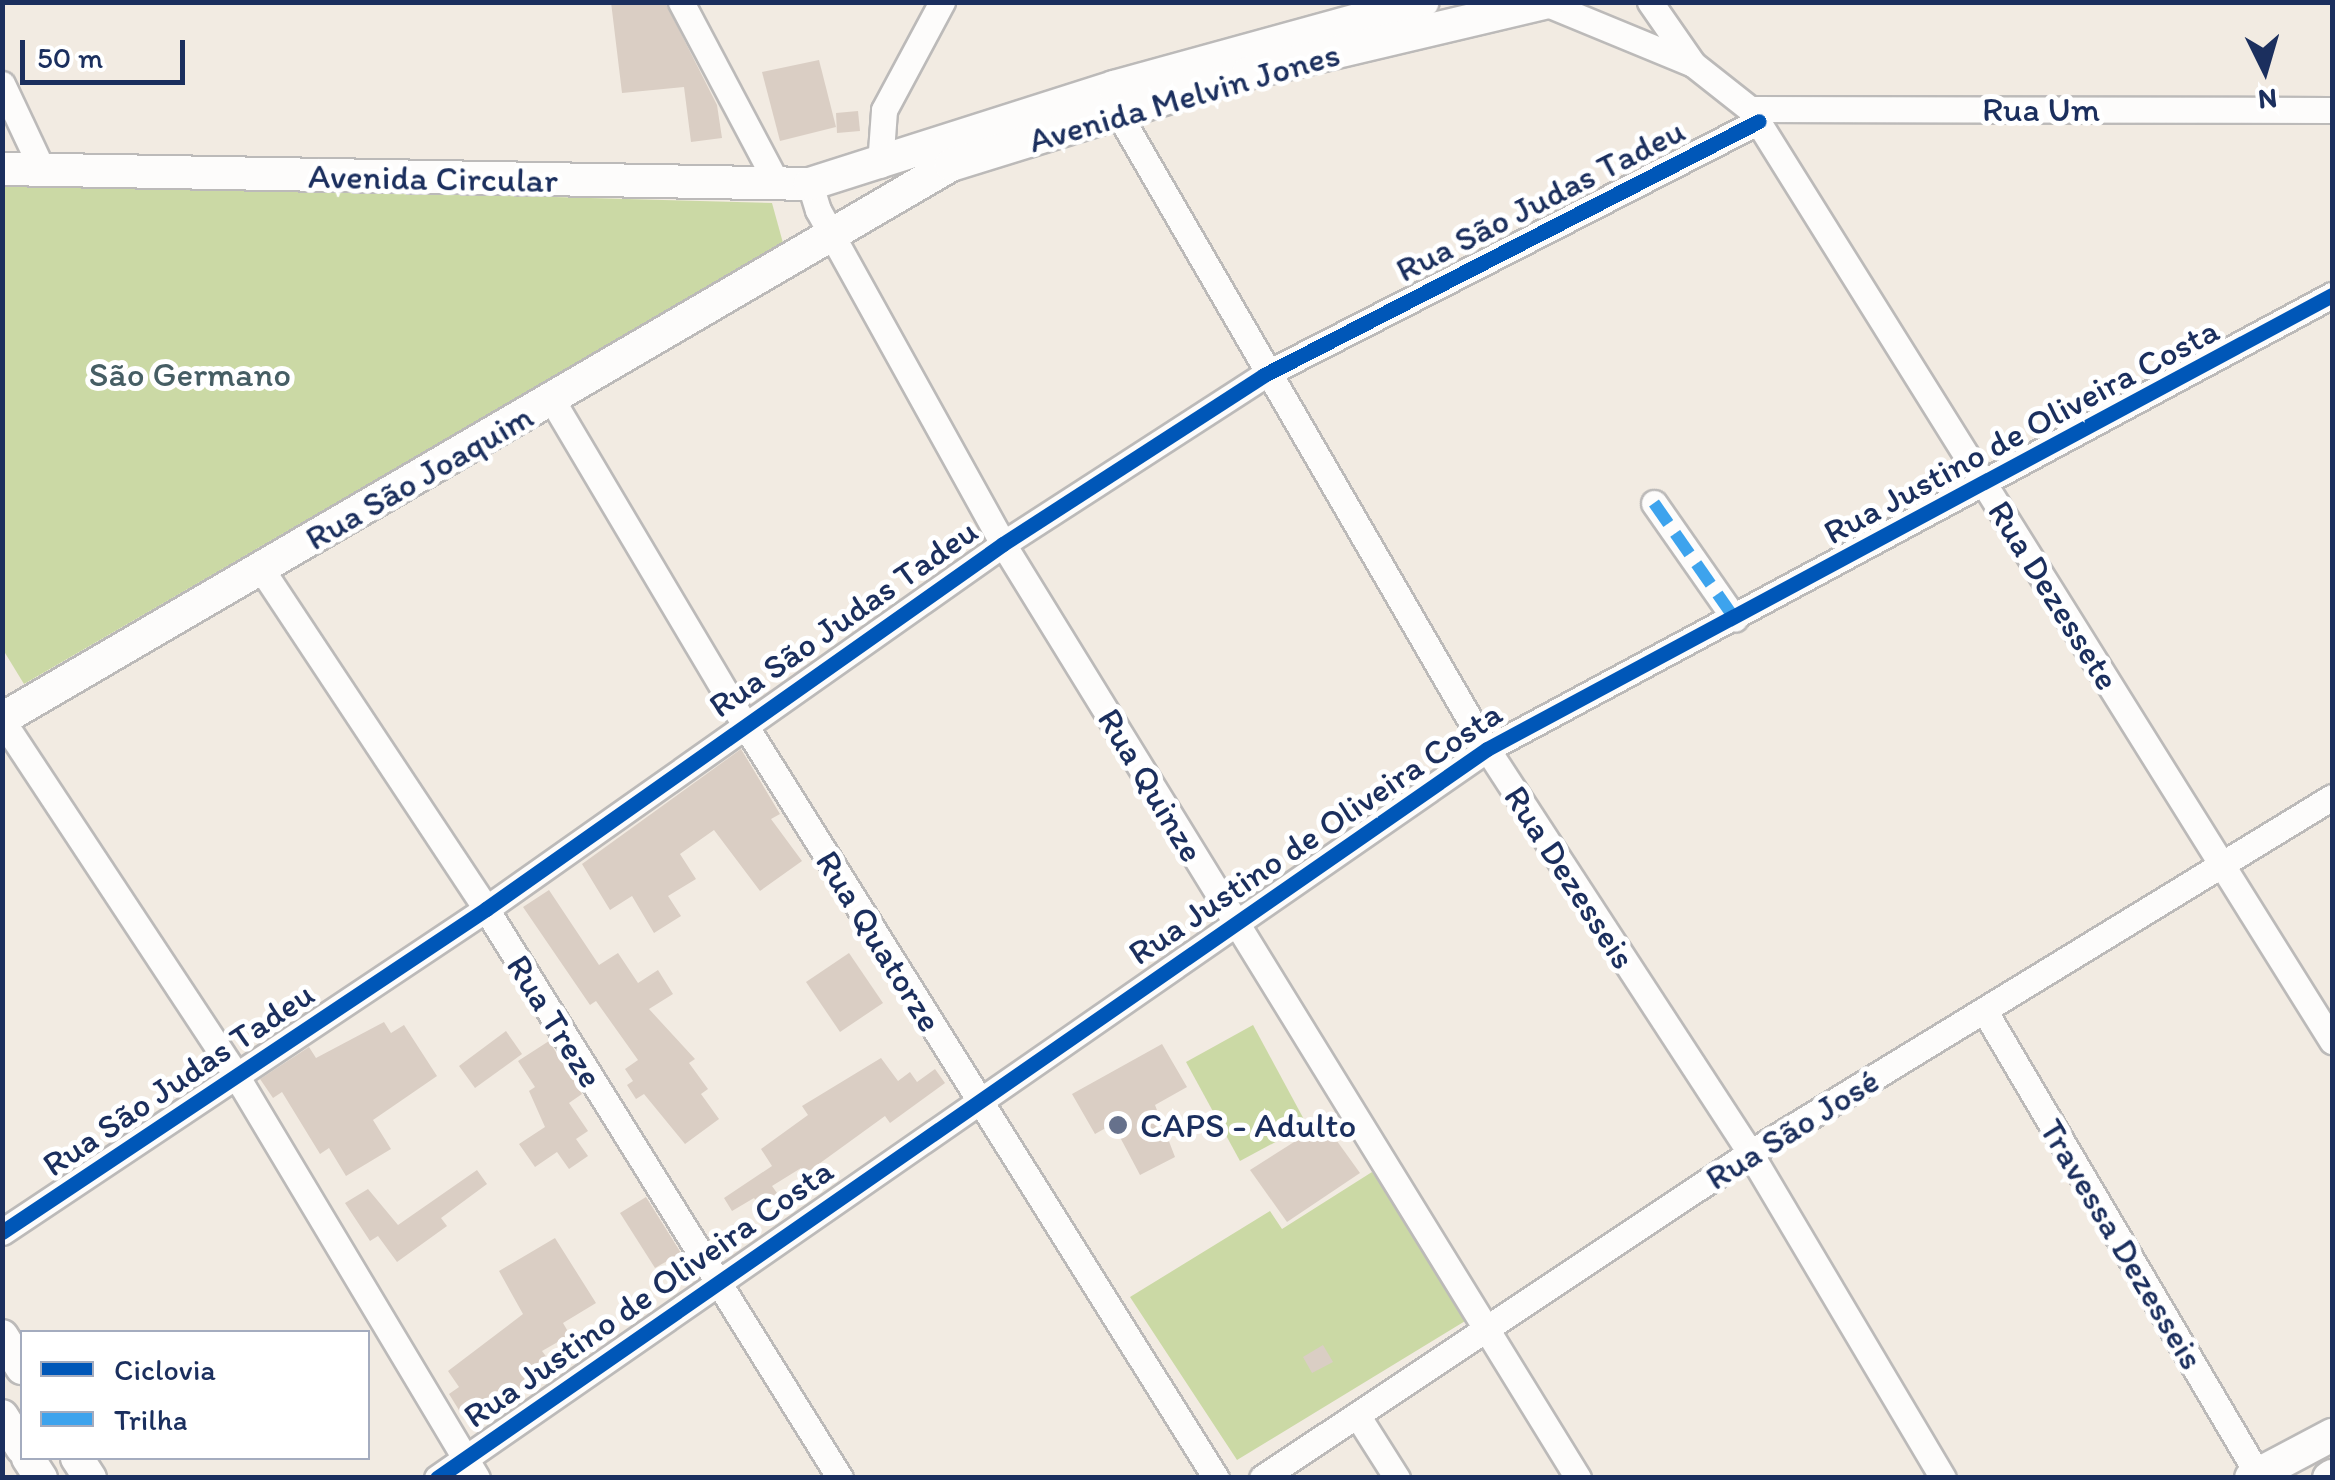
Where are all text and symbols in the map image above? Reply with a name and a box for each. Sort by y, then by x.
scale bar [25,20,190,82]
north arrow [2215,20,2315,120]
street label: Avenida Melvin Jones [1024,33,1344,161]
text: 50 m [37,39,103,76]
text: N [2257,82,2279,118]
street label: Rua Um [1982,88,2100,130]
street label: Rua São Judas Tadeu [1390,110,1690,290]
street label: Avenida Circular [308,155,558,201]
street label: Rua Justino de Oliveira Costa [1816,309,2226,553]
park label: São Germano [89,353,291,395]
street label: Rua São Joaquim [298,395,540,559]
street label: Rua Dezessete [1979,492,2129,698]
street label: Rua São Judas Tadeu [702,510,984,726]
street label: Rua Justino de Oliveira Costa [1120,692,1510,974]
street label: Rua Quinze [1089,701,1213,869]
street label: Rua Dezesseis [1495,777,1645,977]
street label: Rua Quatorze [807,843,951,1039]
street label: Rua Treze [499,948,611,1094]
street label: Rua São Judas Tadeu [36,973,320,1185]
street label: Rua São José [1698,1059,1886,1199]
place label: CAPS - Adulto [1140,1104,1356,1146]
street label: Travessa Dezesseis [2031,1111,2213,1377]
marker: CAPS - Adulto [1105,1112,1131,1138]
street label: Rua Justino de Oliveira Costa [455,1149,841,1437]
legend [20,1330,370,1460]
text: Ciclovia [114,1351,216,1388]
text: Trilha [114,1401,187,1438]

